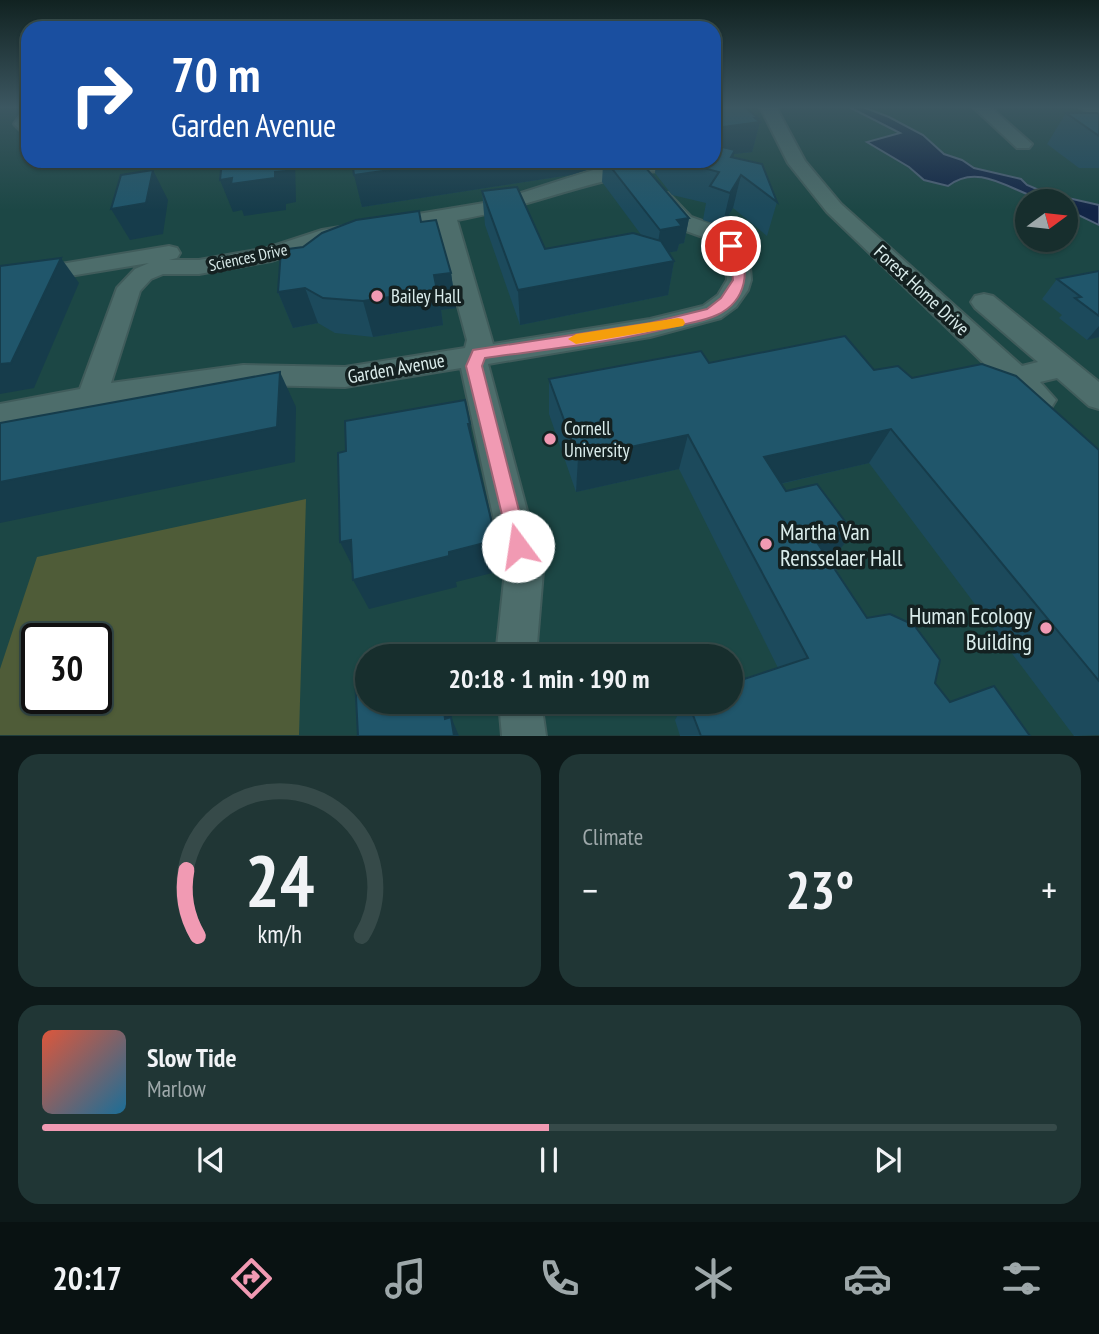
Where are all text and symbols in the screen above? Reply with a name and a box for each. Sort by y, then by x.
text: 70 m [171,42,260,106]
icon: right [56,49,147,140]
text: Garden Avenue [171,104,336,146]
north arrow [1015,189,1078,252]
map controls [1015,189,1078,252]
pin [701,216,761,276]
icon: arrive [712,227,750,265]
street label: Sciences Drive [207,239,289,275]
street label: Forest Home Drive [869,240,975,340]
place label: Bailey Hall [391,284,461,308]
marker: Bailey Hall [369,288,385,304]
street label: Garden Avenue [346,348,447,388]
place label: Cornell University [564,416,630,462]
marker: Cornell University [542,431,558,447]
position arrow [481,509,555,583]
place label: Martha Van Rensselaer Hall [780,517,903,572]
marker: Martha Van Rensselaer Hall [758,536,774,552]
place label: Human Ecology Building [909,601,1032,656]
marker: Human Ecology Building [1038,620,1054,636]
speed limit sign: 30 [21,623,112,714]
text: 20:18 · 1 min · 190 m [449,662,649,695]
text: Climate [583,822,643,851]
text: 24 [244,833,314,927]
text: 23° [785,856,854,923]
text: − [583,865,598,914]
text: + [1041,865,1057,914]
text: km/h [257,918,301,950]
text: Slow Tide [147,1041,237,1074]
text: Marlow [147,1074,206,1103]
icon: previous [192,1141,230,1179]
icon: pause [530,1141,568,1179]
icon: next [869,1141,907,1179]
icon: directions [227,1254,276,1303]
icon: music [381,1254,430,1303]
icon: phone [535,1254,584,1303]
icon: climate [689,1254,738,1303]
icon: car [843,1254,892,1303]
icon: filters [997,1254,1046,1303]
text: 20:17 [53,1257,122,1299]

